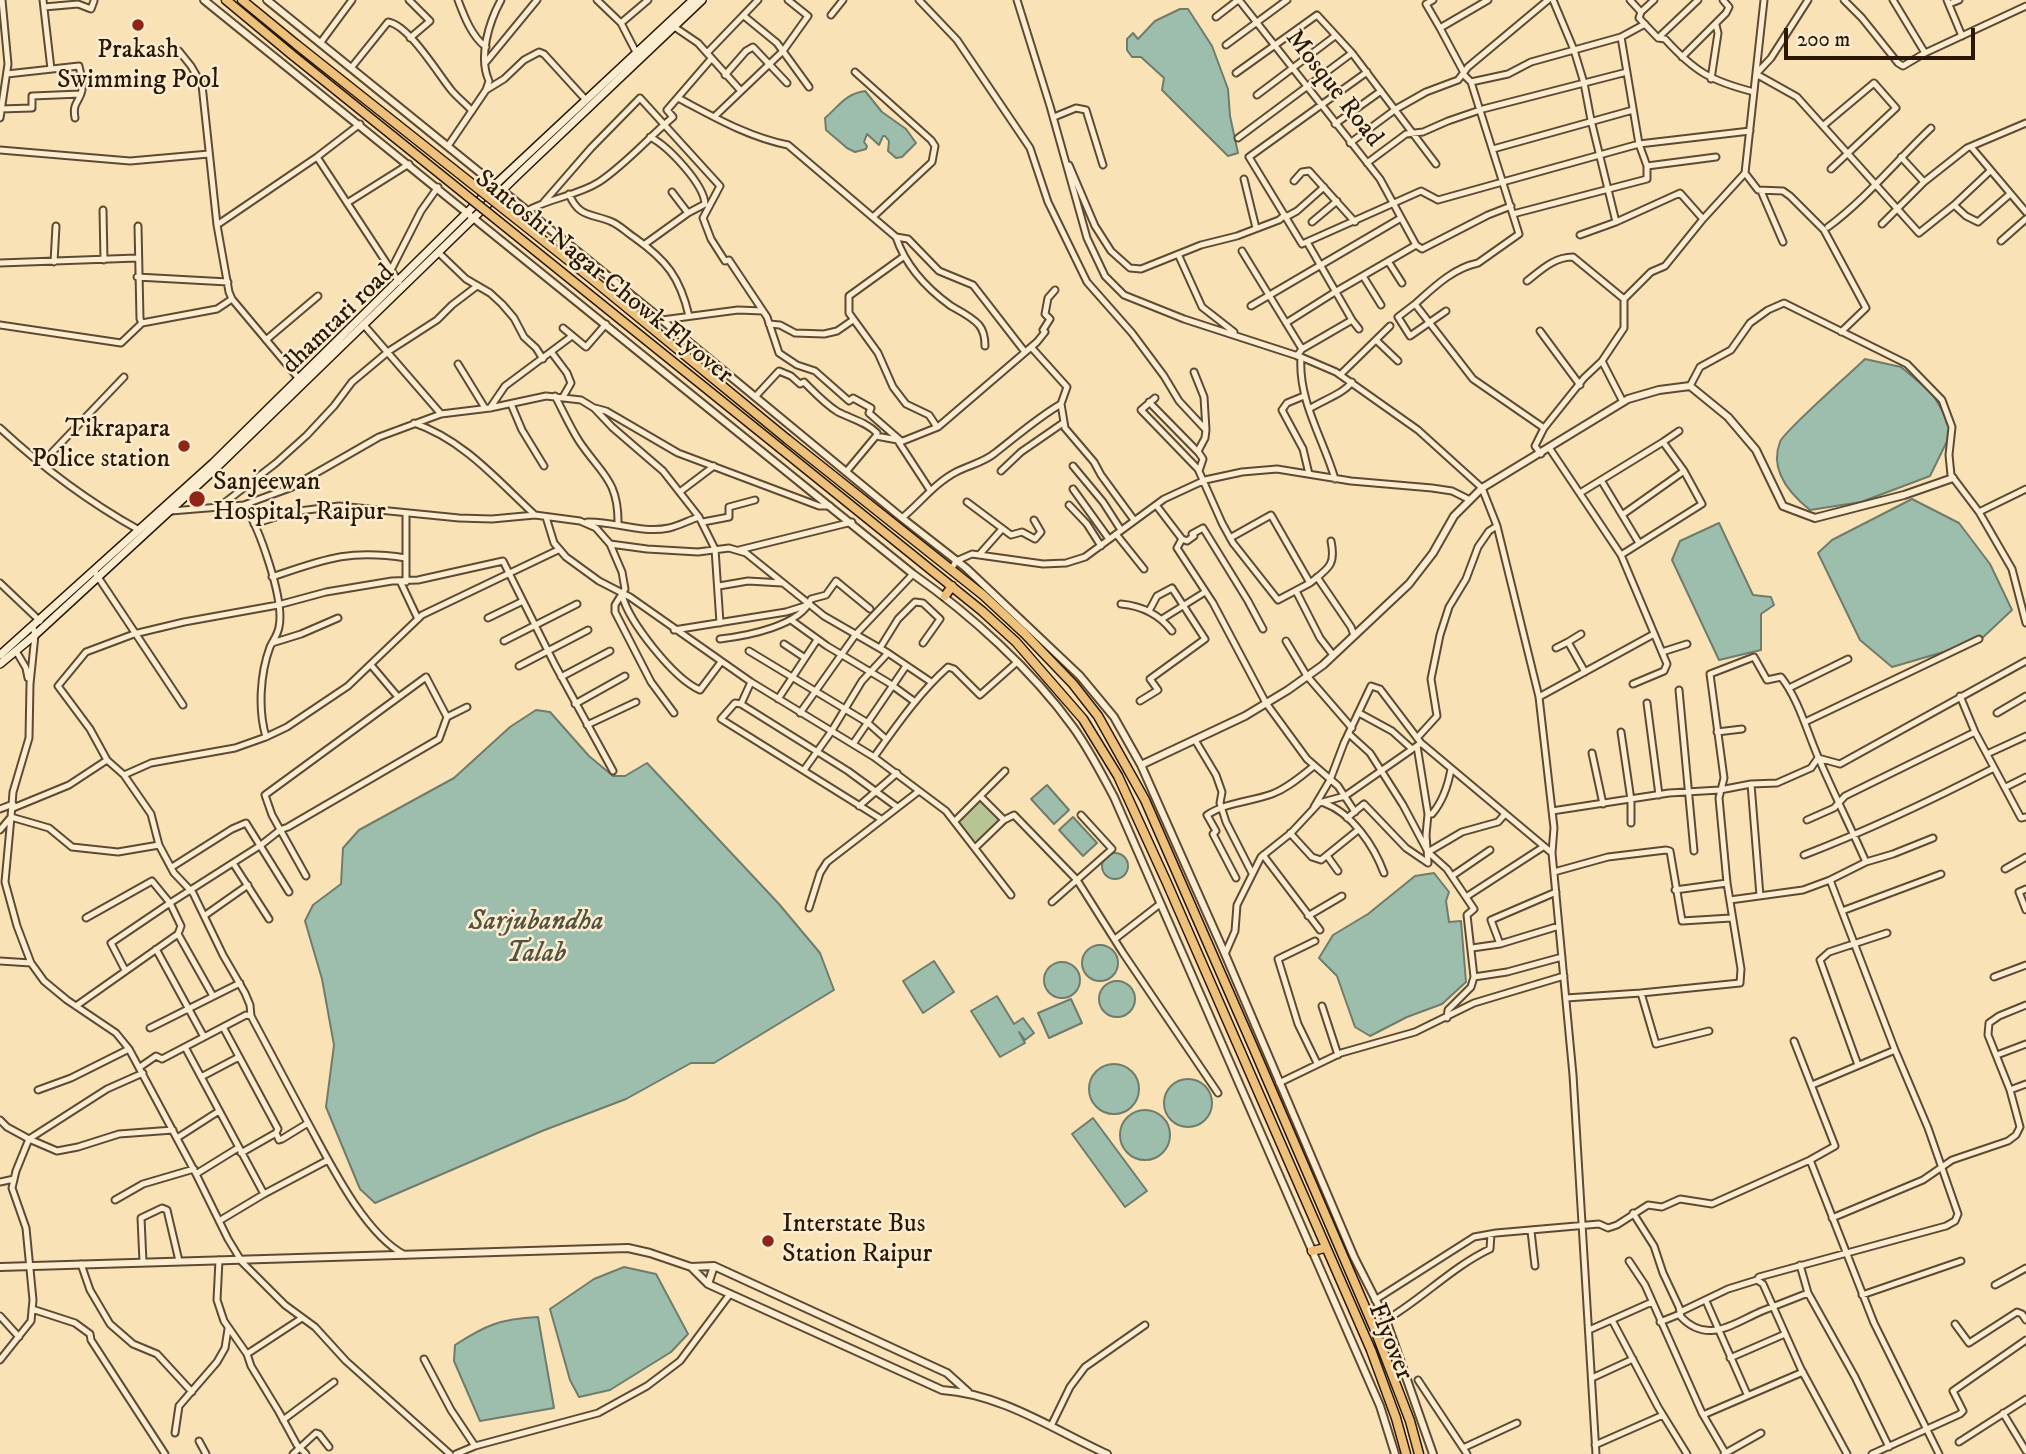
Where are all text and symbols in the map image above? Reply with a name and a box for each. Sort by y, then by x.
scale bar [1788,14,1979,58]
marker: Prakash Swimming Pool [130,17,146,33]
street label: Mosque Road [1278,24,1388,154]
text: 200 m [1797,27,1850,53]
place label: Prakash Swimming Pool [57,36,219,98]
street label: Santoshi Nagar Chowk Flyover [468,164,738,392]
street label: dhamtari road [276,259,402,381]
place label: Tikrapara Police station [31,415,170,476]
marker: Tikrapara Police station [176,438,192,454]
place label: Sanjeewan Hospital, Raipur [213,468,386,530]
marker: Sanjeewan Hospital, Raipur [187,489,207,509]
water label: Sarjubandha Talab [468,906,604,972]
place label: Interstate Bus Station Raipur [782,1210,932,1272]
marker: Interstate Bus Station Raipur [760,1233,776,1249]
street label: Flyover [1360,1299,1418,1385]

